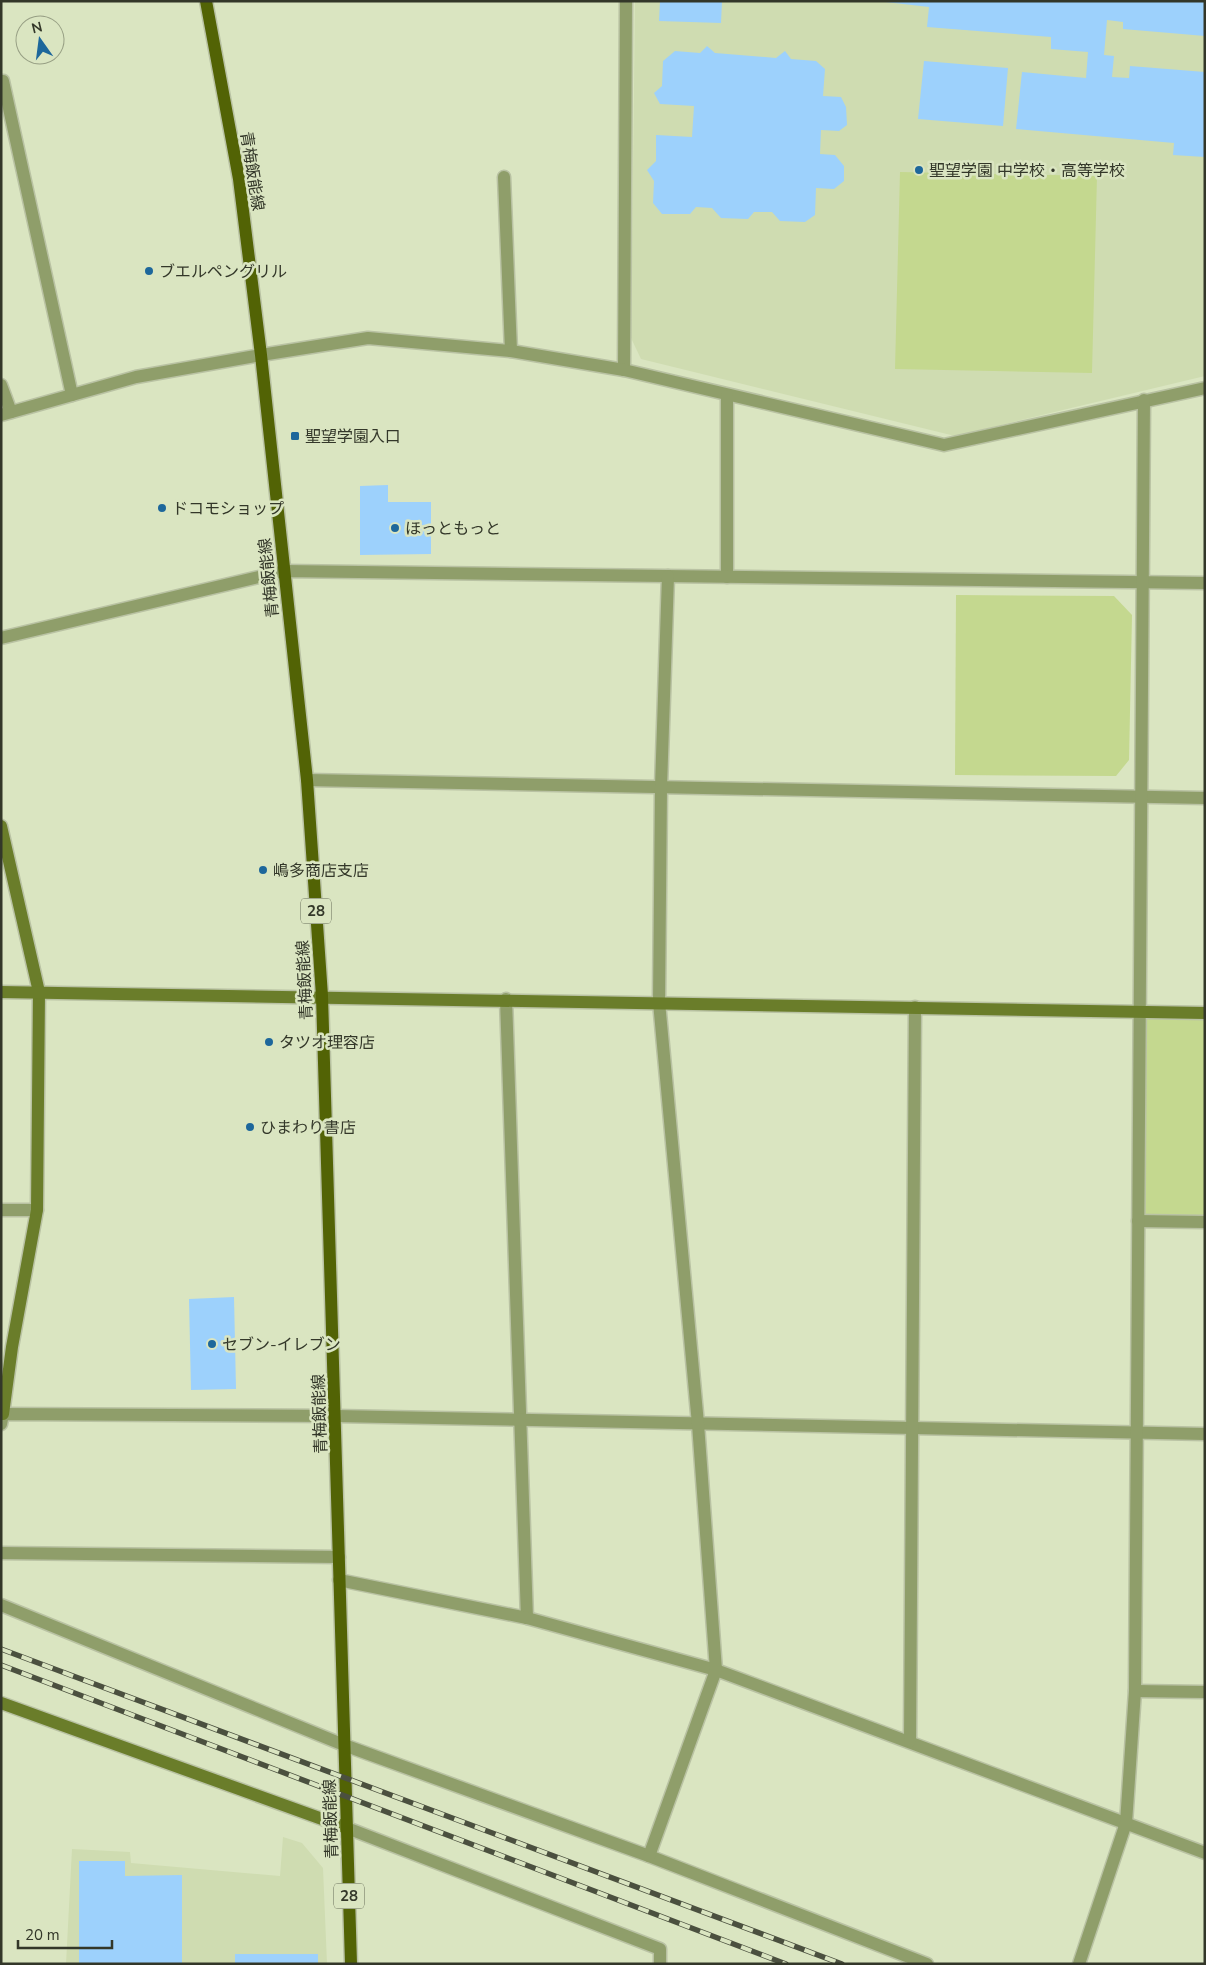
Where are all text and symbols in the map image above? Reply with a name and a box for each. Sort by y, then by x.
north arrow [15,15,65,65]
text: N [30,17,44,38]
street label: 青梅飯能線 [235,130,269,212]
place label: 聖望学園 中学校・高等学校 [929,160,1125,182]
marker: 聖望学園 中学校・高等学校 [913,164,925,176]
place label: ブエルペングリル [159,261,287,283]
marker: ブエルペングリル [143,265,155,277]
place label: 聖望学園入口 [305,426,401,448]
marker: 聖望学園入口 [289,430,301,442]
place label: ドコモショップ [172,498,284,520]
marker: ドコモショップ [156,502,168,514]
place label: ほっともっと [405,518,501,540]
marker: ほっともっと [389,522,401,534]
street label: 青梅飯能線 [254,537,284,619]
place label: 嶋多商店支店 [273,860,369,882]
marker: 嶋多商店支店 [257,864,269,876]
road number: 28 [301,898,331,924]
street label: 青梅飯能線 [292,939,318,1020]
place label: タツオ理容店 [279,1032,375,1054]
marker: タツオ理容店 [263,1036,275,1048]
place label: ひまわり書店 [260,1117,356,1139]
marker: ひまわり書店 [244,1121,256,1133]
place label: セブン-イレブン [222,1334,341,1356]
marker: セブン-イレブン [206,1338,218,1350]
street label: 青梅飯能線 [308,1374,332,1454]
street label: 青梅飯能線 [319,1779,343,1859]
road number: 28 [334,1884,364,1908]
scale bar [18,1918,111,1950]
text: 20 m [25,1925,60,1945]

